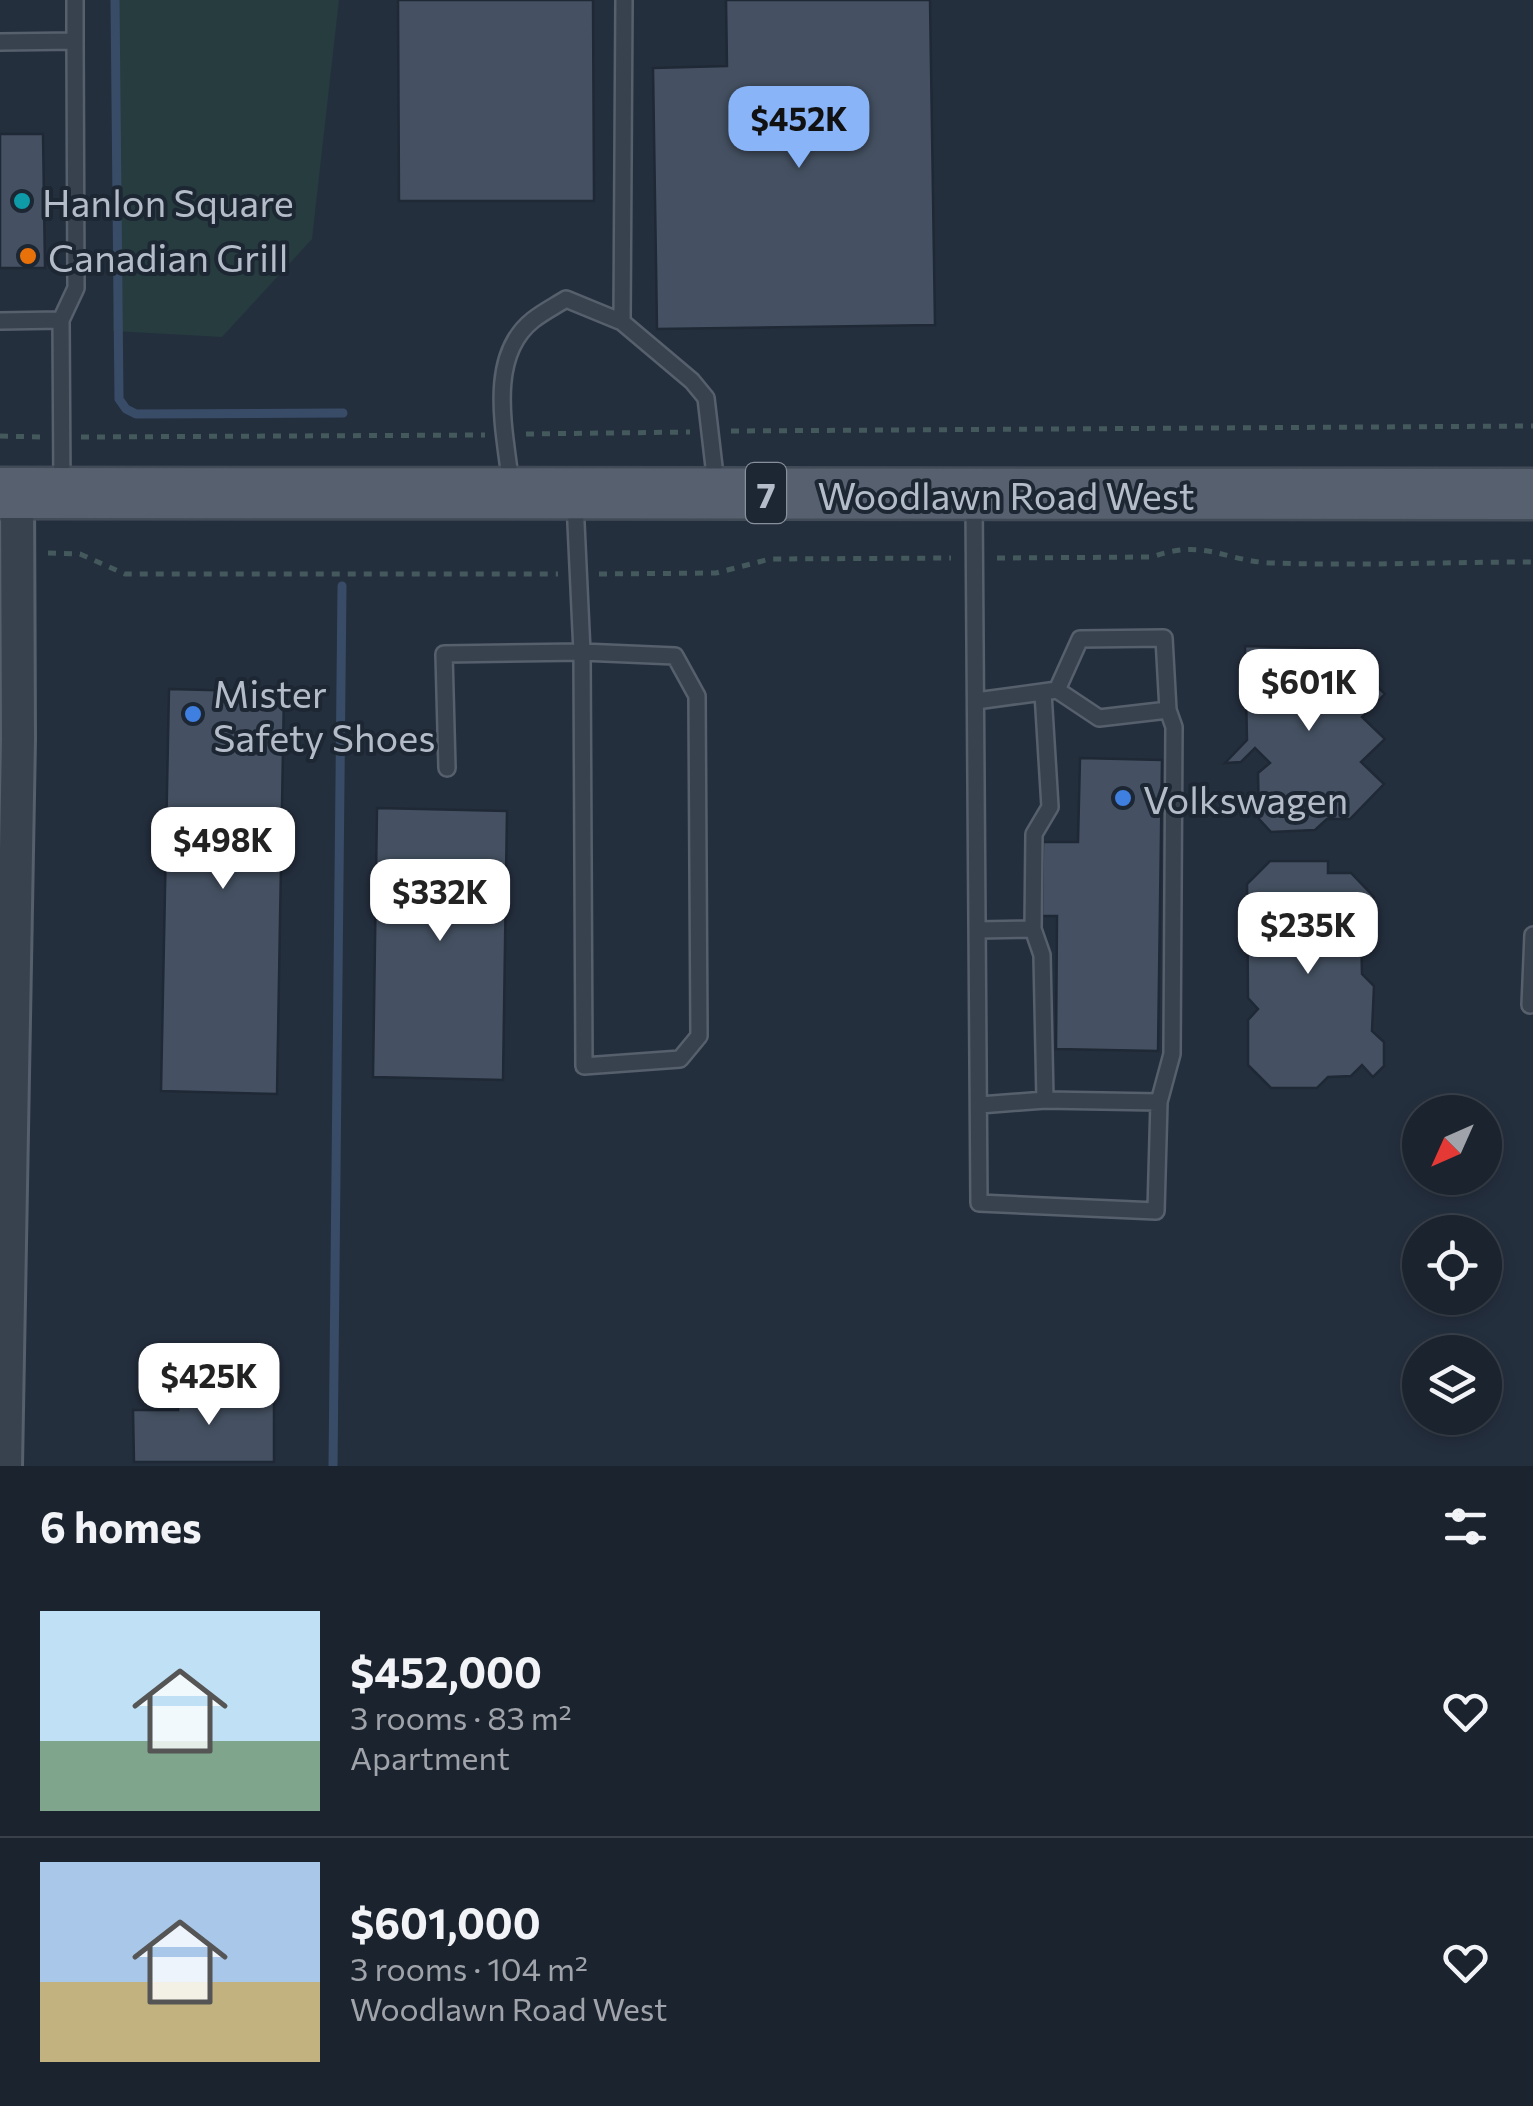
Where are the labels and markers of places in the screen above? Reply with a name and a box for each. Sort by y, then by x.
pin: $452K [729,86,869,171]
place label: Hanlon Square [42,178,294,225]
marker: Hanlon Square [11,190,33,212]
place label: Canadian Grill [48,233,288,280]
marker: Canadian Grill [17,245,39,267]
pin: $601K [1239,649,1379,734]
place label: Mister Safety Shoes [213,669,436,760]
marker: Mister Safety Shoes [182,703,204,725]
place label: Volkswagen [1143,775,1348,822]
marker: Volkswagen [1112,787,1134,809]
pin: $498K [153,807,293,892]
pin: $332K [370,859,510,944]
pin: $235K [1238,892,1378,977]
pin: $425K [139,1343,279,1428]

